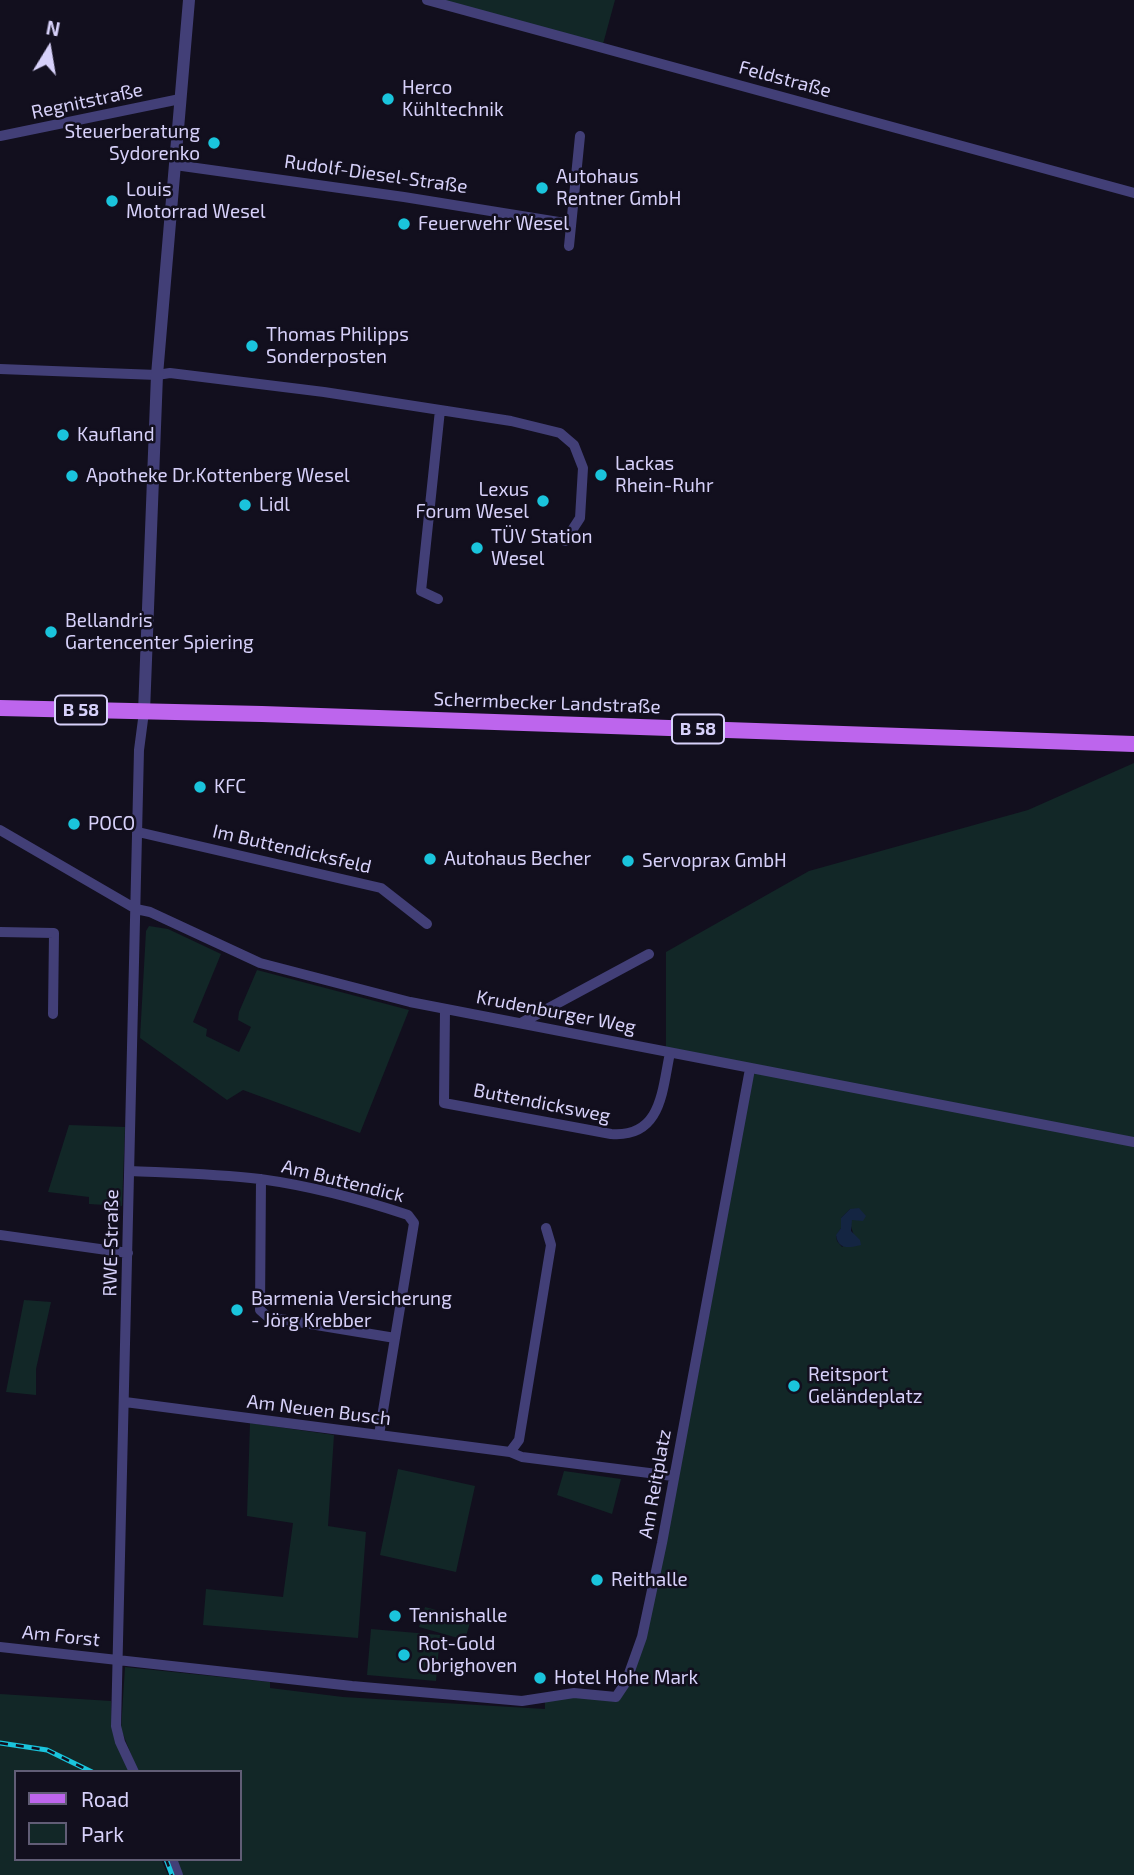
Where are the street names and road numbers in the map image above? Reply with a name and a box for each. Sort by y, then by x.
street label: Feldstraße [736,56,834,102]
street label: Regnitstraße [29,78,145,124]
street label: Rudolf-Diesel-Straße [283,150,469,198]
street label: Schermbecker Landstraße [433,688,661,718]
road number: B 58 [55,696,107,724]
road number: B 58 [672,714,724,744]
street label: Im Buttendicksfeld [210,820,374,878]
street label: Krudenburger Weg [474,985,638,1039]
street label: Buttendicksweg [472,1079,612,1127]
street label: Am Buttendick [279,1155,407,1207]
street label: RWE-Straße [99,1189,123,1297]
street label: Am Neuen Busch [246,1390,392,1430]
street label: Am Reitplatz [634,1428,676,1540]
street label: Am Forst [21,1621,101,1651]

